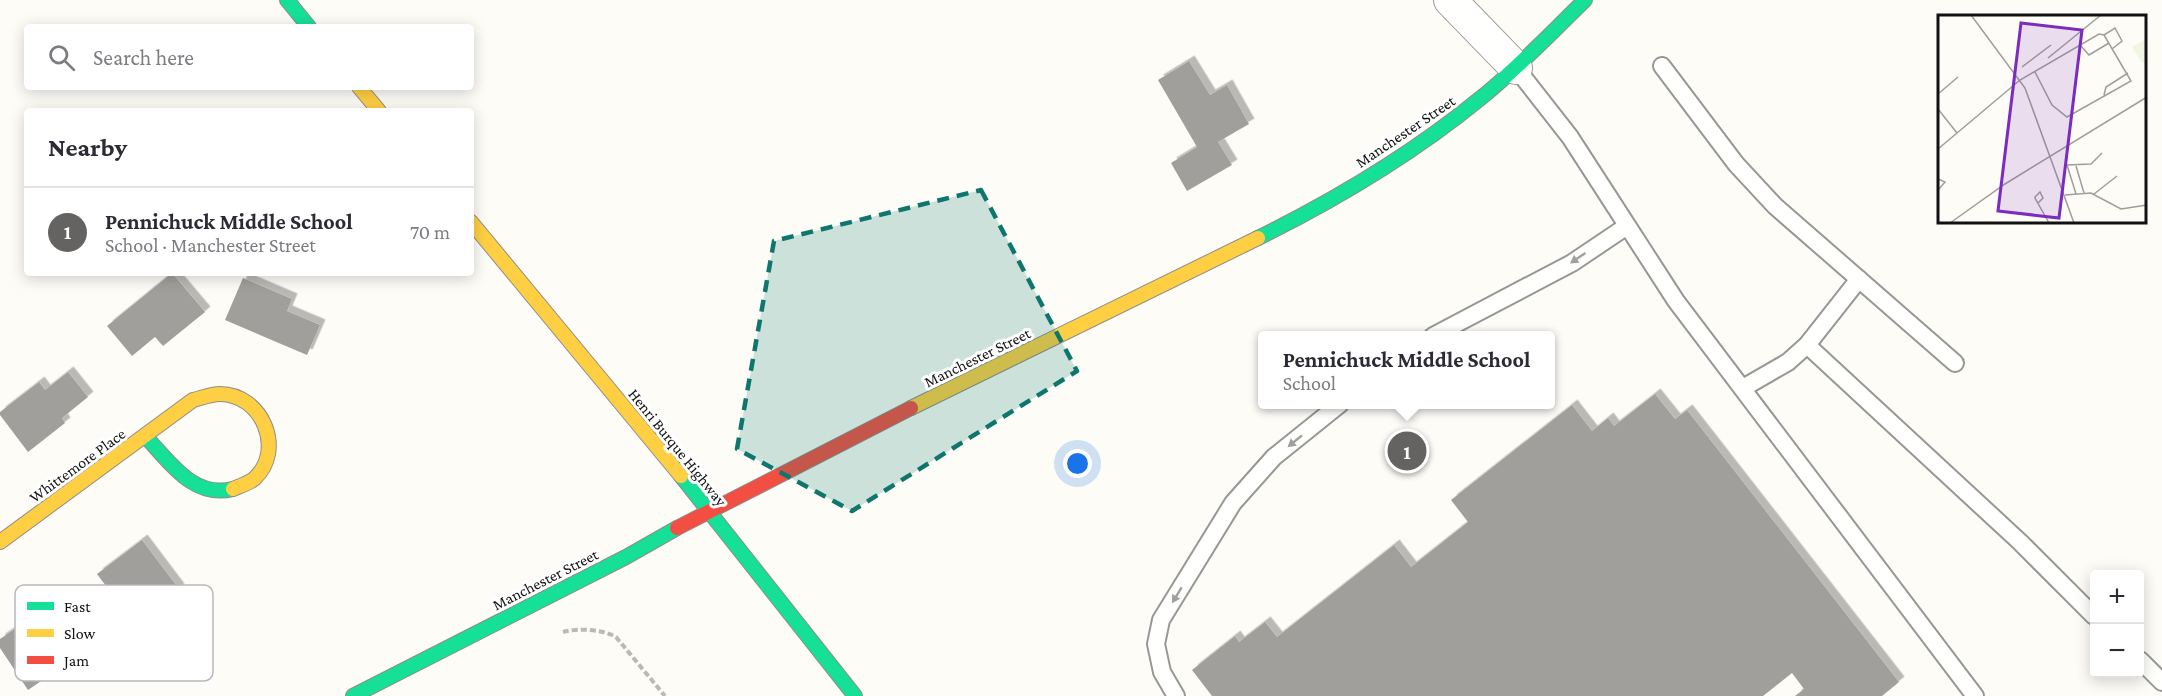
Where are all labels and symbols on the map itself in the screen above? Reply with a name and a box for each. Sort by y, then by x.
inset map [1938,15,2147,224]
street label: Manchester Street [1352,92,1459,171]
one-way arrow [1570,253,1587,264]
street label: Manchester Street [921,324,1034,391]
street label: Henri Burque Highway [624,385,730,510]
street label: Whittemore Place [26,425,129,506]
pin: 1 [1388,428,1426,474]
one-way arrow [1287,435,1302,447]
your location [1063,449,1092,478]
street label: Manchester Street [490,545,601,613]
legend [15,585,213,681]
one-way arrow [1171,587,1182,603]
text: Fast [64,598,91,615]
text: Slow [64,625,96,642]
text: Jam [62,652,89,670]

